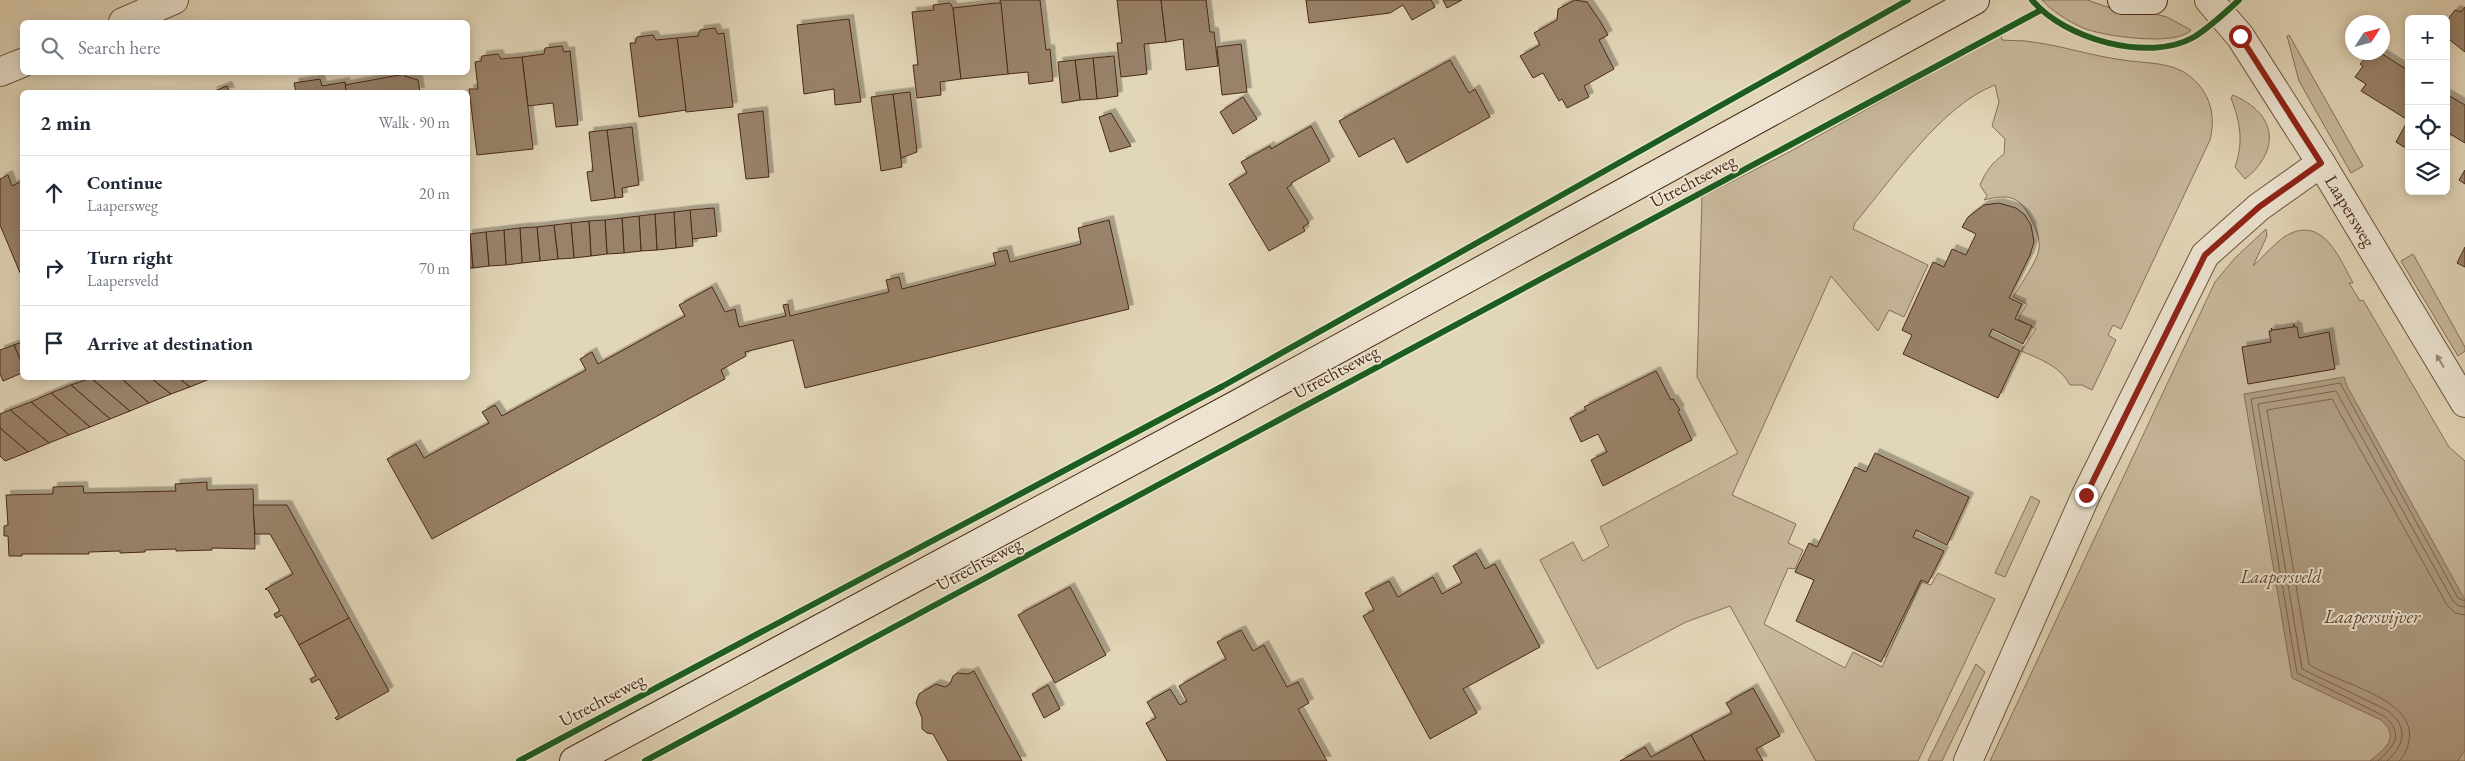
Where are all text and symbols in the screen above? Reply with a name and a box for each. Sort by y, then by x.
north arrow [2345,15,2390,60]
map controls [2405,15,2450,195]
button: + [2405,15,2450,60]
search box [20,20,470,75]
route start [2229,25,2252,48]
icon: search [38,34,66,62]
text: Search here [78,35,160,60]
button: − [2405,60,2450,105]
button: locate [2405,105,2450,150]
text: 2 min [40,109,91,136]
text: Walk · 90 m [379,112,450,133]
street label: Utrechtseweg [1646,148,1740,213]
button: layers [2405,150,2450,195]
text: Continue [87,170,162,195]
street label: Laapersweg [2320,171,2381,251]
icon: ahead [40,179,68,207]
text: 20 m [419,183,450,204]
text: Laapersweg [87,195,158,216]
text: Turn right [87,245,173,270]
icon: right [40,254,68,282]
text: 70 m [419,258,450,279]
text: Laapersveld [87,270,159,291]
icon: arrive [40,329,68,357]
text: Arrive at destination [87,331,253,356]
street label: Utrechtseweg [1289,339,1383,404]
one-way arrow [2435,355,2444,368]
route end [2075,484,2098,507]
street label: Utrechtseweg [932,531,1026,596]
park label: Laapersveld [2239,565,2322,589]
water label: Laapersvijver [2323,604,2421,629]
street label: Utrechtseweg [555,667,649,732]

